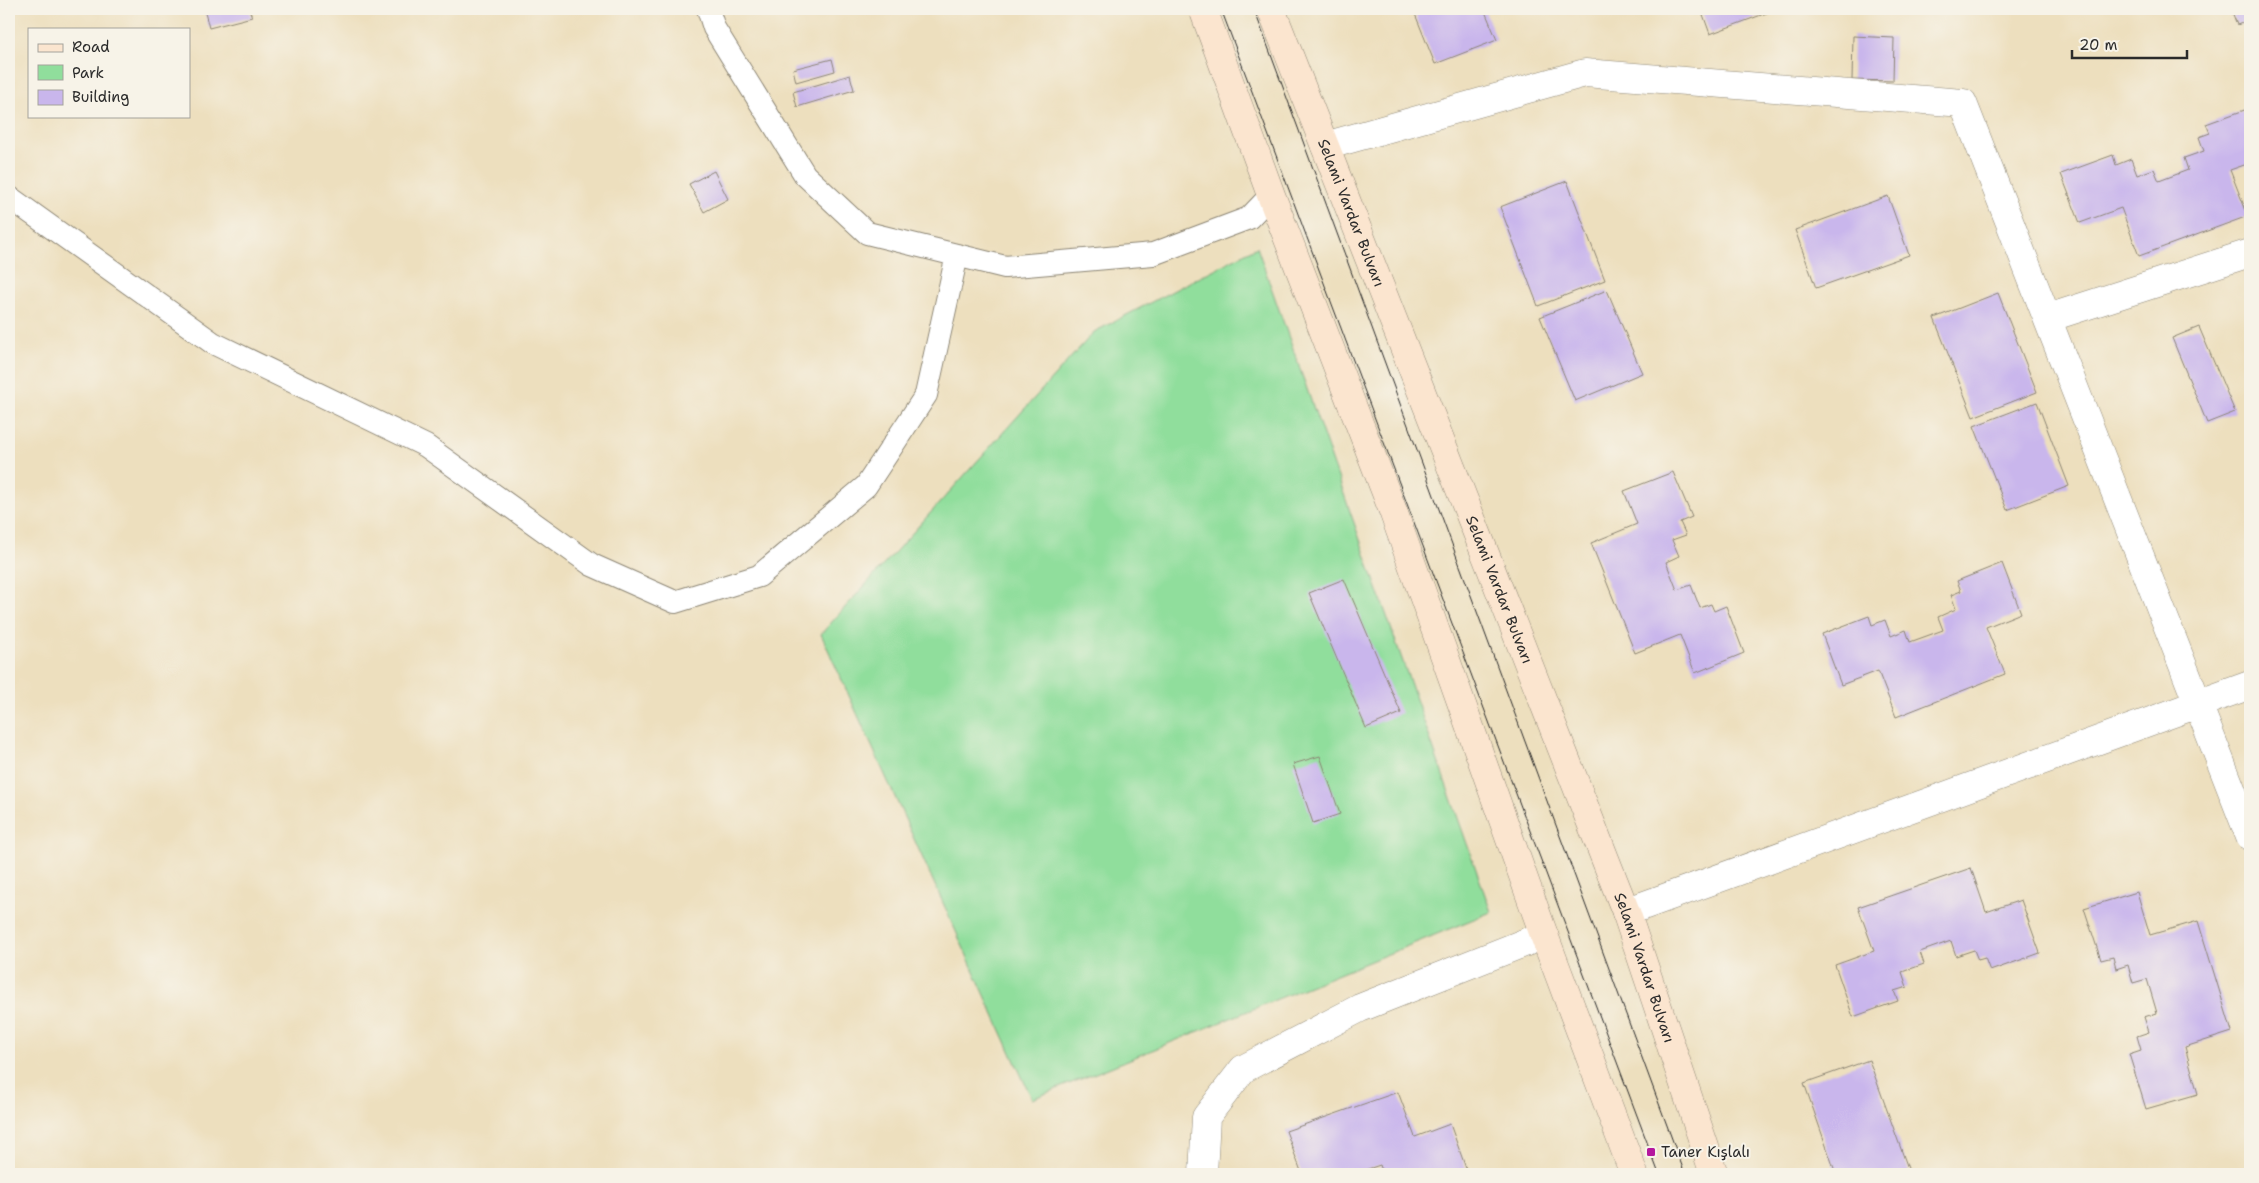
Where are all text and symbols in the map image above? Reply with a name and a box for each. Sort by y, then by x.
legend [28,28,190,118]
scale bar [2072,28,2186,60]
text: 20 m [2079,35,2118,55]
text: Road [72,37,110,57]
text: Park [72,63,104,83]
text: Building [72,87,129,107]
street label: Selami Vardar Bulvarı [1313,136,1389,290]
street label: Selami Vardar Bulvarı [1461,513,1537,667]
street label: Selami Vardar Bulvarı [1609,890,1679,1045]
place label: Taner Kışlalı [1661,1142,1750,1162]
marker: Taner Kışlalı [1645,1146,1657,1158]

